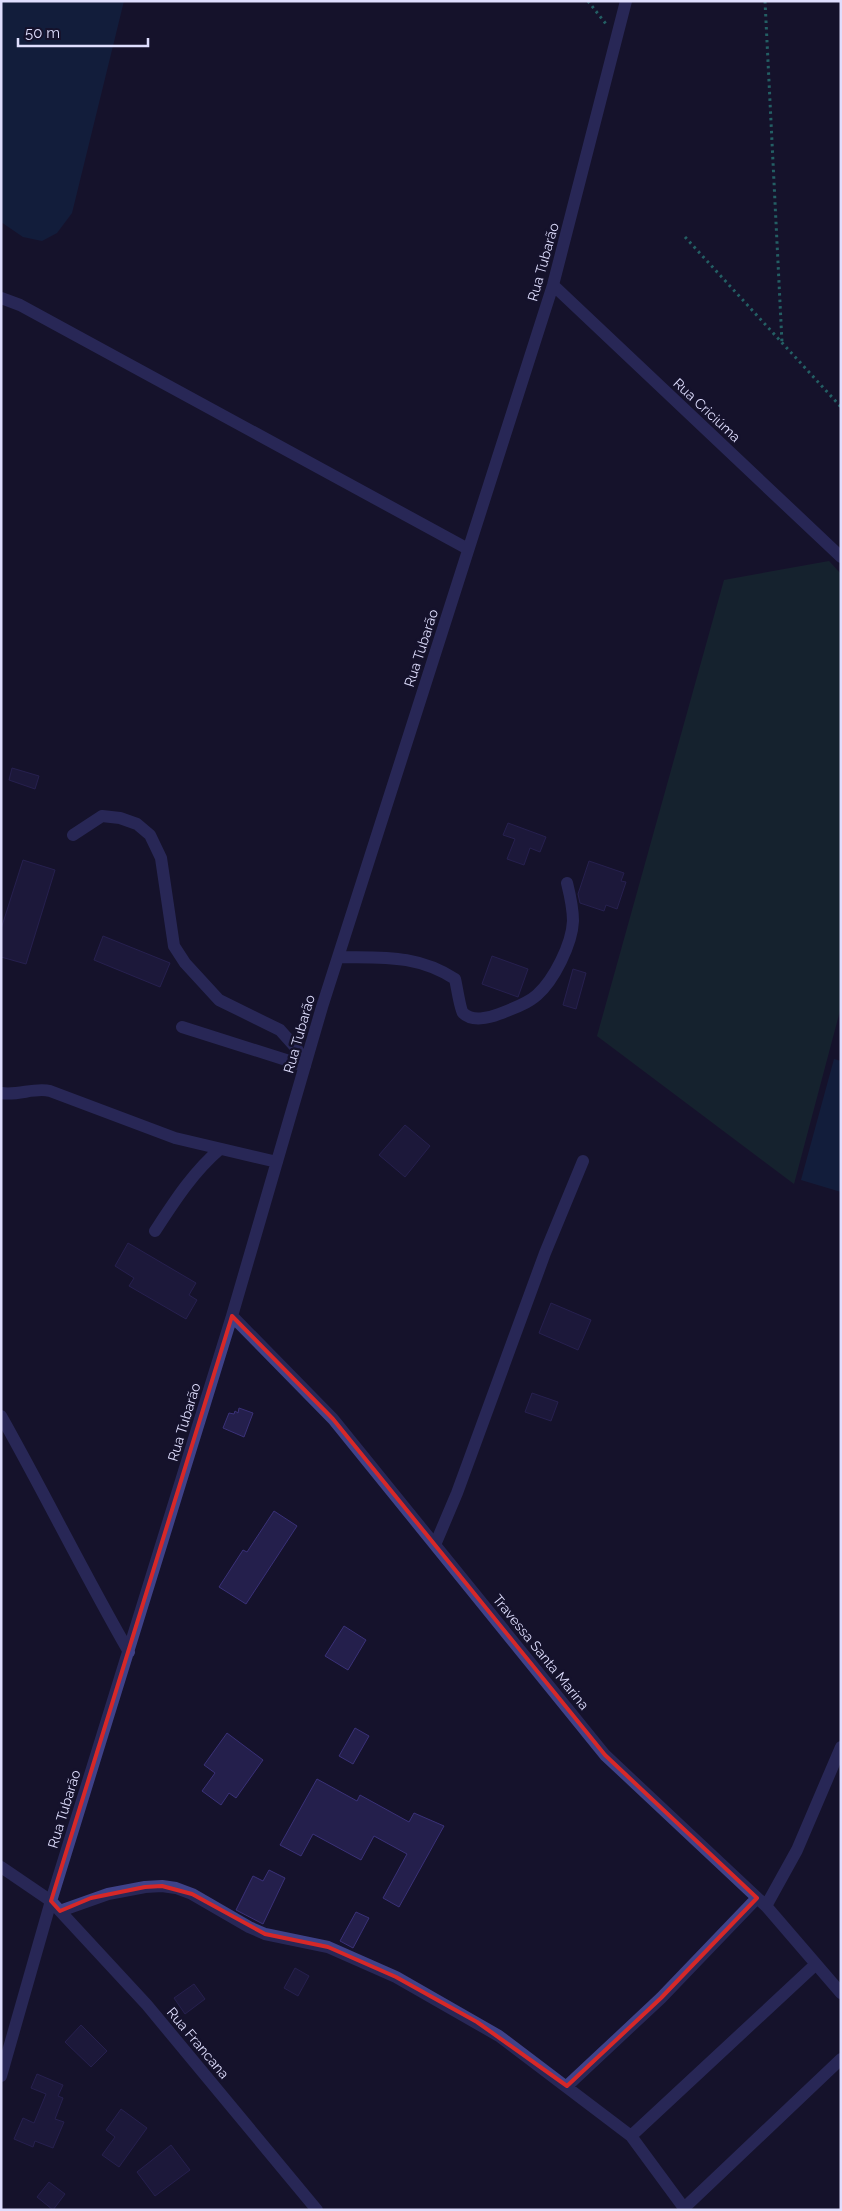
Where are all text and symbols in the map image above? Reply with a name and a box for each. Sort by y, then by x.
scale bar [18,15,148,47]
text: 50 m [25,24,60,42]
street label: Rua Tubarão [524,221,562,303]
street label: Rua Criciúma [670,375,744,445]
street label: Rua Tubarão [401,607,441,689]
street label: Rua Tubarão [280,993,318,1075]
street label: Rua Tubarão [165,1381,203,1463]
street label: Travessa Santa Marina [490,1591,592,1713]
street label: Rua Tubarão [45,1768,83,1850]
street label: Rua Francana [164,2004,232,2082]

